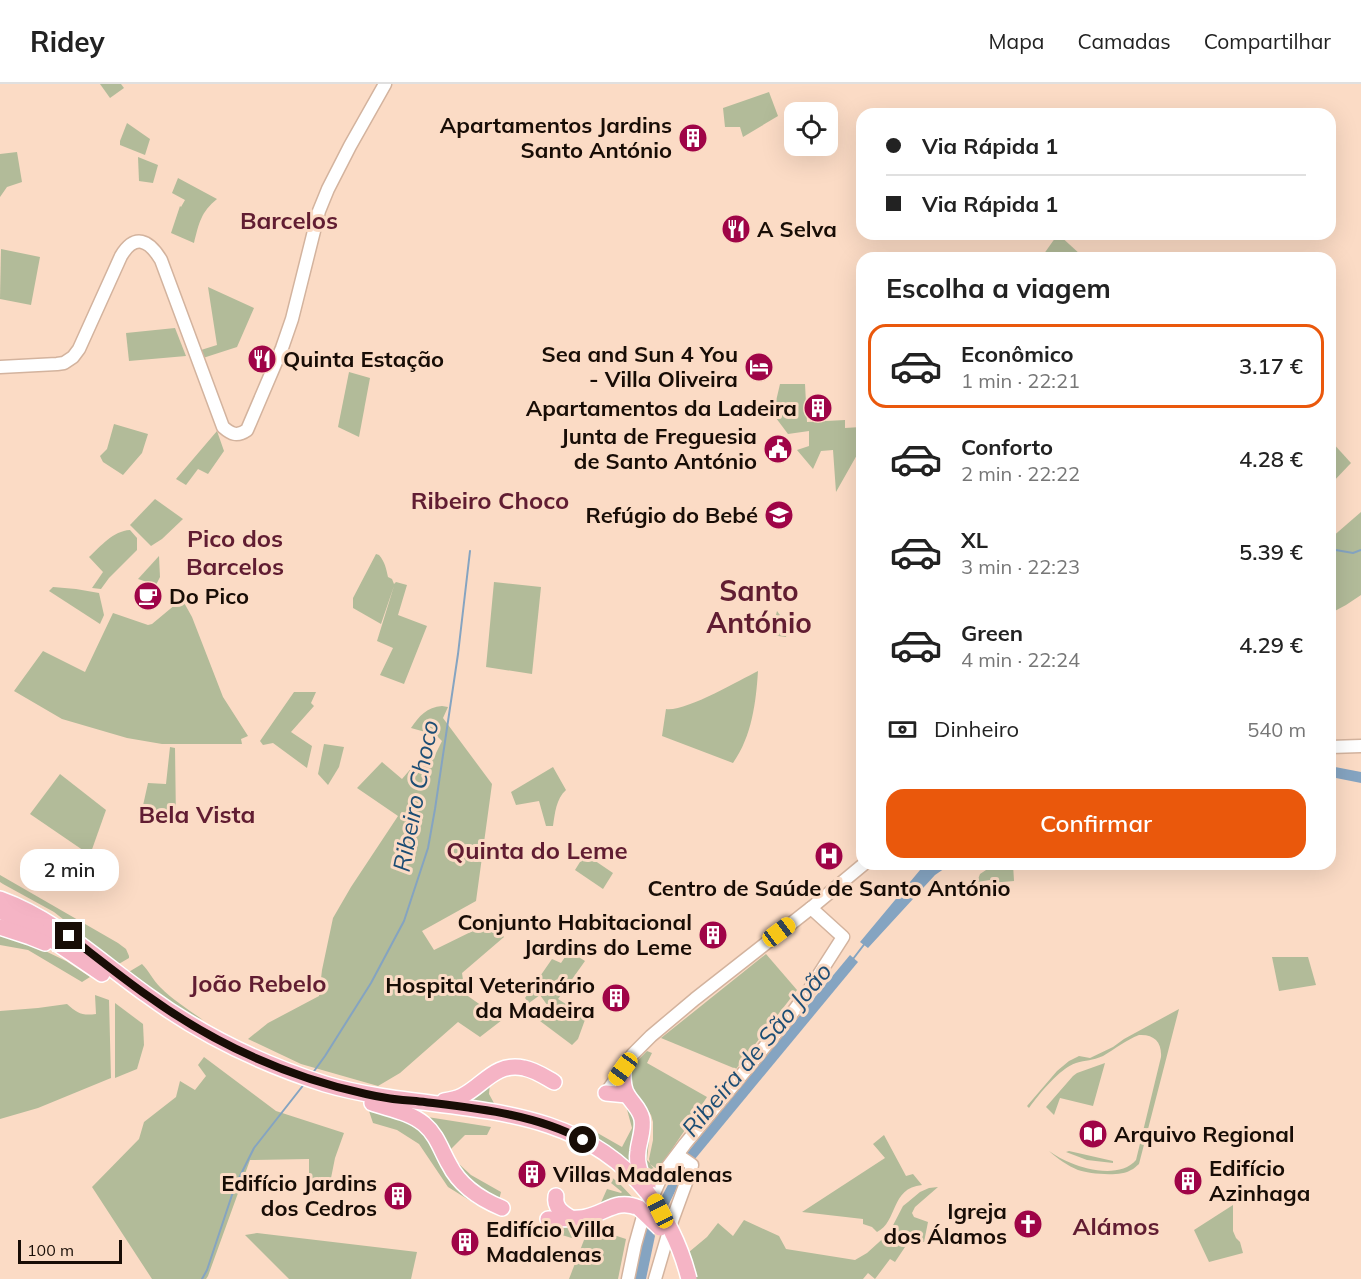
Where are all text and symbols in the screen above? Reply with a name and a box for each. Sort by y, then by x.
text: Ridey [30,24,105,59]
text: Mapa [989,28,1044,54]
text: Camadas [1077,28,1171,54]
text: Compartilhar [1204,28,1331,54]
map controls [784,102,838,156]
button: locate [784,102,838,156]
place label: Apartamentos Jardins Santo António [440,111,672,164]
building icon: Apartamentos Jardins Santo António [677,122,709,154]
text: Via Rápida 1 [922,132,1058,160]
text: Via Rápida 1 [922,190,1058,218]
district label: Barcelos [240,205,338,235]
restaurant icon: A Selva [720,213,752,245]
place label: A Selva [757,215,837,243]
text: Escolha a viagem [886,271,1111,305]
icon: car [889,339,943,393]
place label: Sea and Sun 4 You - Villa Oliveira [542,340,738,393]
text: Econômico [961,340,1074,368]
restaurant icon: Quinta Estação [246,343,278,375]
place label: Quinta Estação [283,345,444,373]
hotel icon: Sea and Sun 4 You - Villa Oliveira [743,351,775,383]
text: 3.17 € [1239,352,1303,380]
text: 1 min · 22:21 [961,368,1080,393]
building icon: Apartamentos da Ladeira [802,392,834,424]
place label: Apartamentos da Ladeira [526,394,797,422]
place label: Junta de Freguesia de Santo António [561,422,757,475]
icon: car [889,432,943,486]
public building icon: Junta de Freguesia de Santo António [762,433,794,465]
text: Conforto [961,433,1053,461]
text: 4.28 € [1239,445,1303,473]
text: 2 min · 22:22 [961,461,1080,486]
district label: Ribeiro Choco [411,485,569,515]
school or university icon: Refúgio do Bebé [763,499,795,531]
place label: Refúgio do Bebé [586,501,758,529]
district label: Pico dos Barcelos [186,523,284,581]
icon: car [889,525,943,579]
text: XL [961,526,988,554]
text: 5.39 € [1239,538,1303,566]
text: 3 min · 22:23 [961,554,1080,579]
district label: Santo António [706,573,812,640]
cafe icon: Do Pico [132,580,164,612]
place label: Do Pico [169,582,249,610]
icon: car [889,618,943,672]
text: Green [961,619,1023,647]
text: 4.29 € [1239,631,1303,659]
text: 4 min · 22:24 [961,647,1080,672]
icon: cash [886,713,919,746]
text: Dinheiro [934,715,1019,743]
text: 540 m [1247,717,1306,742]
water label: Ribeiro Choco [386,718,444,874]
button: Confirmar [886,789,1306,858]
district label: Bela Vista [139,799,255,829]
district label: Quinta do Leme [446,835,628,865]
hospital icon: Centro de Saúde de Santo António [813,840,845,872]
callout: 2 min [20,849,118,891]
text: 2 min [44,857,95,882]
place label: Centro de Saúde de Santo António [647,874,1011,902]
place label: Conjunto Habitacional Jardins do Leme [457,908,692,961]
car [759,914,799,950]
building icon: Conjunto Habitacional Jardins do Leme [697,919,729,951]
route end [55,922,82,949]
water label: Ribeira de São João [675,956,838,1142]
district label: João Rebelo [190,968,326,998]
place label: Hospital Veterinário da Madeira [385,971,595,1024]
building icon: Hospital Veterinário da Madeira [600,982,632,1014]
car [605,1049,641,1089]
library icon: Arquivo Regional [1077,1118,1109,1150]
place label: Arquivo Regional [1114,1120,1295,1148]
route start [569,1126,596,1153]
place label: Edifício Azinhaga [1209,1154,1310,1207]
building icon: Villas Madalenas [516,1158,548,1190]
place label: Villas Madalenas [552,1160,733,1188]
building icon: Edifício Azinhaga [1172,1165,1204,1197]
place label: Edifício Jardins dos Cedros [221,1169,377,1222]
building icon: Edifício Jardins dos Cedros [382,1180,414,1212]
car [644,1191,676,1231]
place label: Igreja dos Álamos [884,1197,1007,1250]
church icon: Igreja dos Álamos [1012,1208,1044,1240]
district label: Alámos [1073,1211,1159,1241]
place label: Edifício Villa Madalenas [486,1215,615,1268]
building icon: Edifício Villa Madalenas [449,1226,481,1258]
scale bar [18,1237,122,1264]
text: 100 m [27,1240,74,1260]

